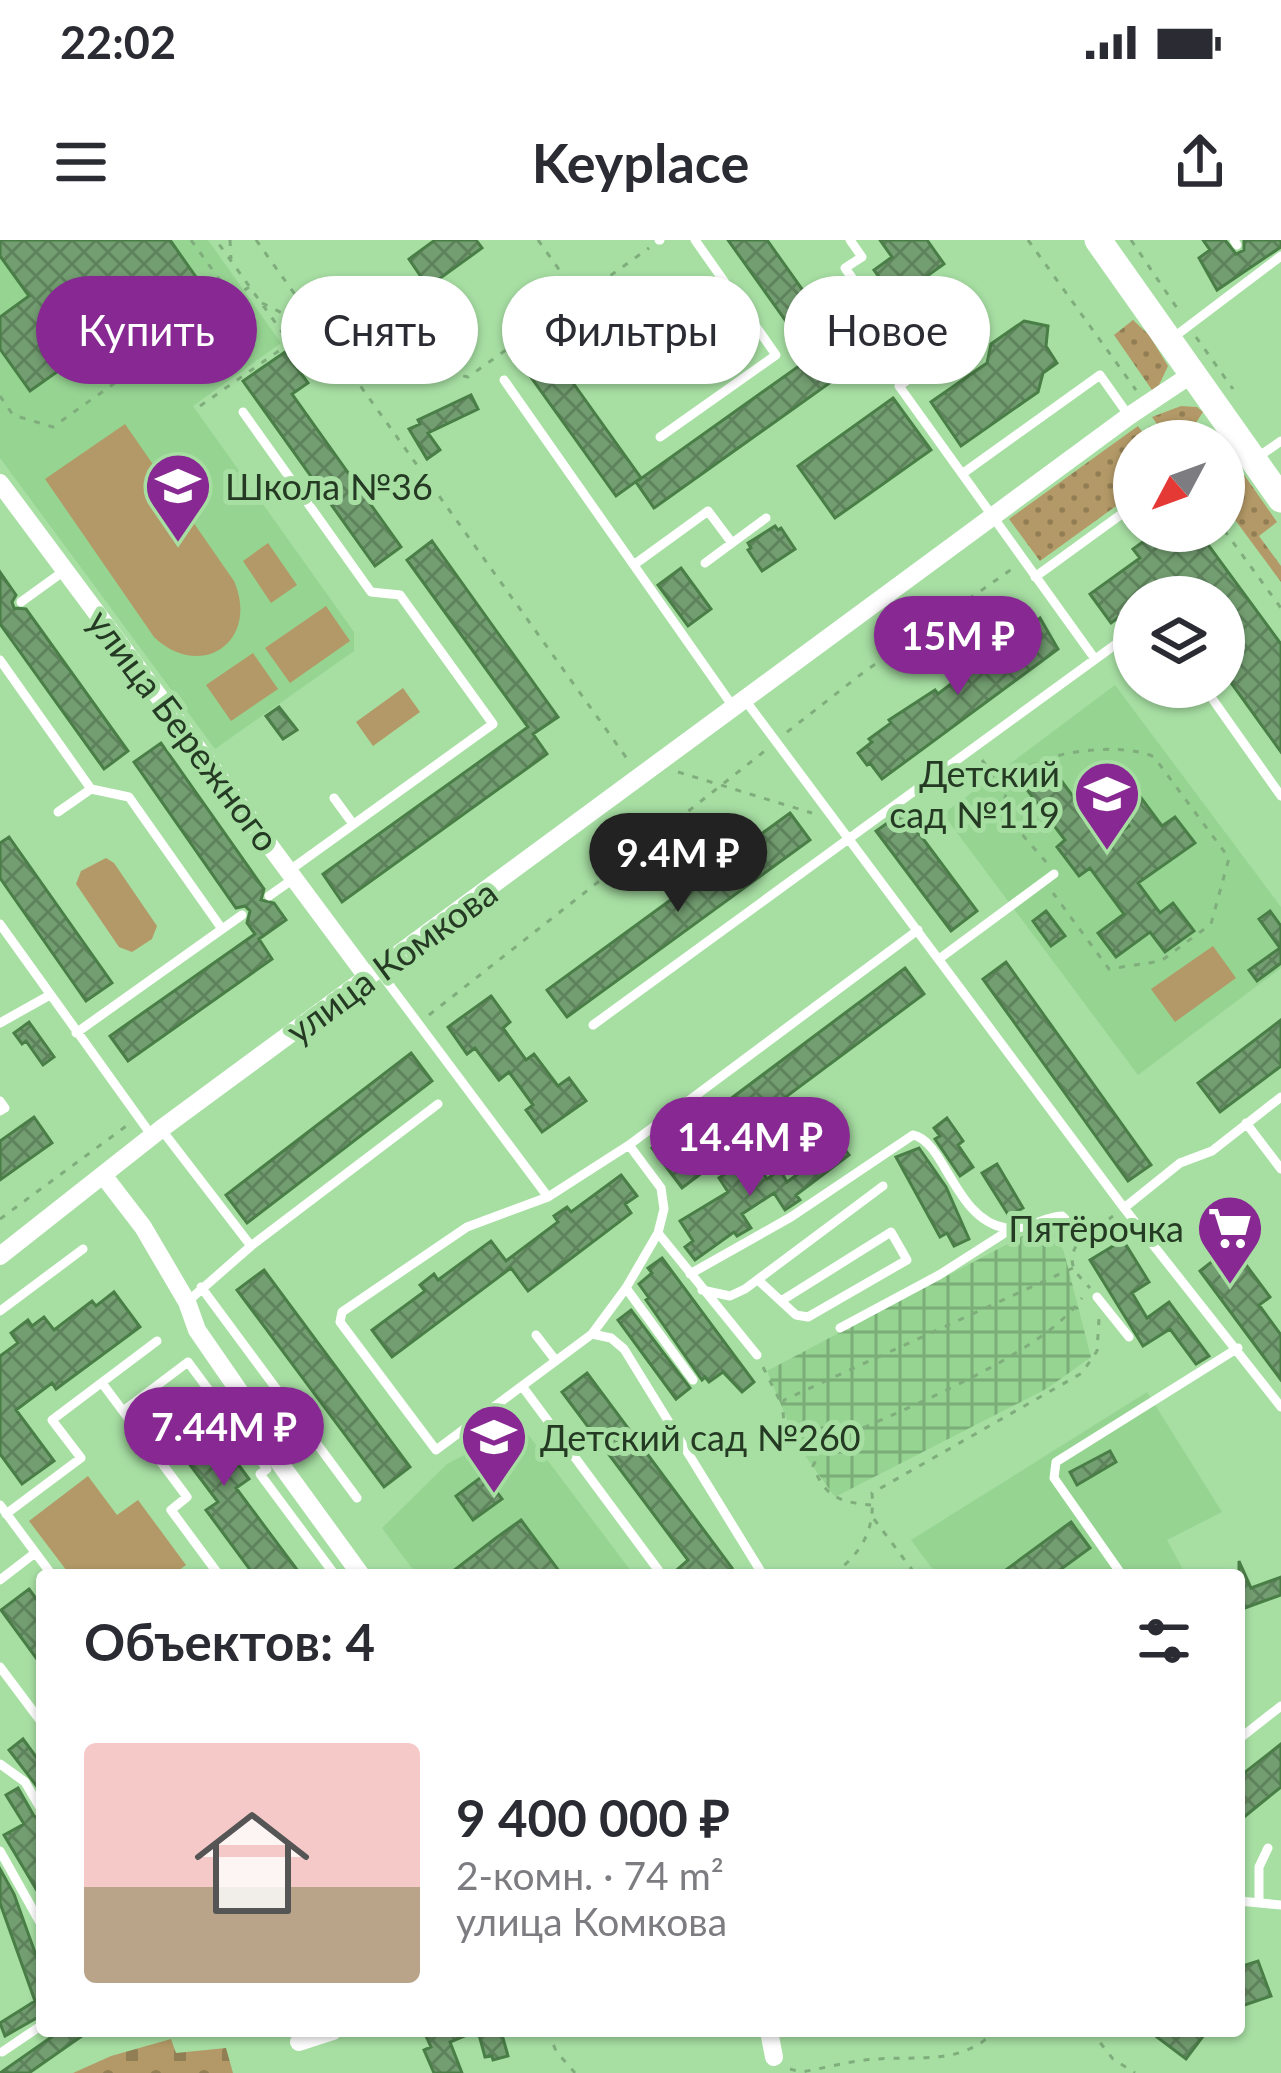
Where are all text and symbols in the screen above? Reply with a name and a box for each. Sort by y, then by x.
text: 22:02 [60,15,176,69]
icon: menu [48,129,114,195]
icon: share [1167,129,1233,195]
text: Keyplace [532,130,749,195]
chip: Купить [36,276,257,384]
chip: Снять [281,276,478,384]
chip: Фильтры [502,276,760,384]
chip: Новое [784,276,990,384]
north arrow [1113,420,1245,552]
map controls [1113,420,1245,708]
school or university icon: Школа №36 [143,451,213,545]
place label: Школа №36 [225,464,433,508]
button: layers [1113,576,1245,708]
pin: 15M ₽ [874,596,1042,698]
street label: улица Бережного [79,600,289,860]
text: 15M ₽ [901,612,1015,658]
place label: Детский сад №119 [889,751,1060,836]
school or university icon: Детский сад №119 [1072,759,1142,853]
pin: 9.4M ₽ [580,813,776,915]
text: 9.4M ₽ [616,829,740,875]
street label: улица Комкова [277,870,505,1052]
pin: 14.4M ₽ [639,1097,861,1199]
text: 14.4M ₽ [677,1113,823,1159]
supermarket icon: Пятёрочка [1195,1193,1265,1287]
place label: Пятёрочка [1008,1206,1184,1250]
pin: 7.44M ₽ [113,1387,335,1489]
school or university icon: Детский сад №260 [459,1402,529,1496]
text: 7.44M ₽ [151,1403,297,1449]
place label: Детский сад №260 [540,1415,861,1459]
icon: filters [1131,1608,1197,1674]
text: Объектов: 4 [84,1611,375,1672]
text: 9 400 000 ₽ [456,1787,730,1848]
icon: home [180,1791,324,1935]
text: 2-комн. · 74 m² [456,1852,724,1898]
text: улица Комкова [456,1898,727,1944]

